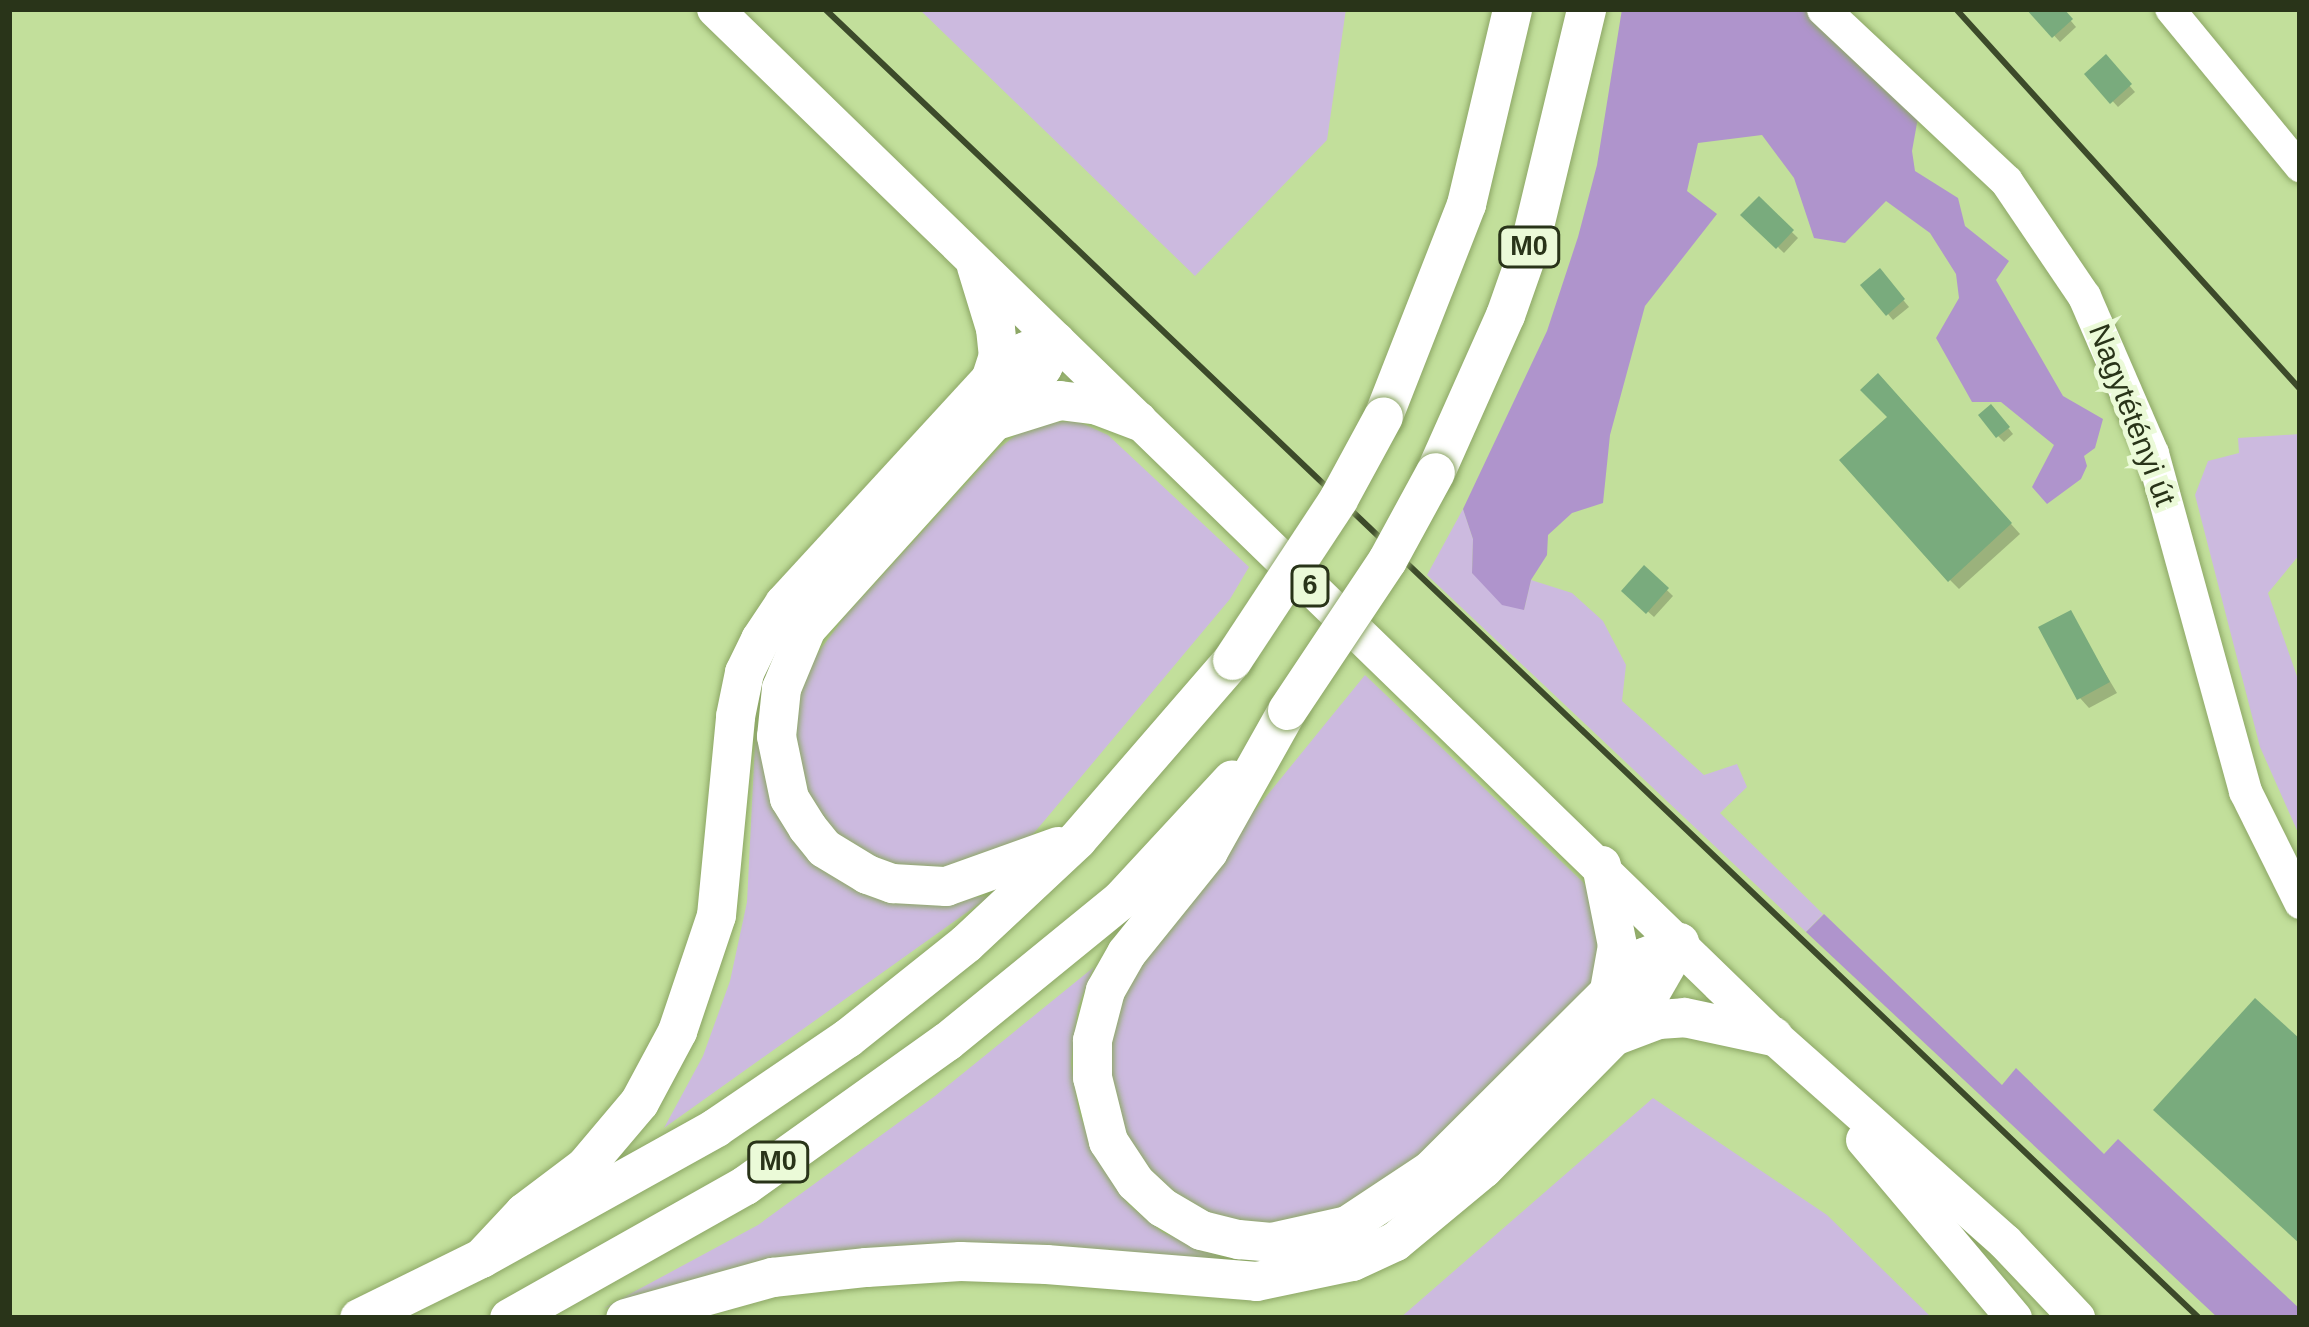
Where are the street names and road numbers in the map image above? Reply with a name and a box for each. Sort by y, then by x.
road number: M0 [1496,226,1562,268]
street label: Nagytétényi út [2081,319,2183,511]
road number: 6 [1289,565,1331,607]
road number: M0 [745,1141,811,1183]

